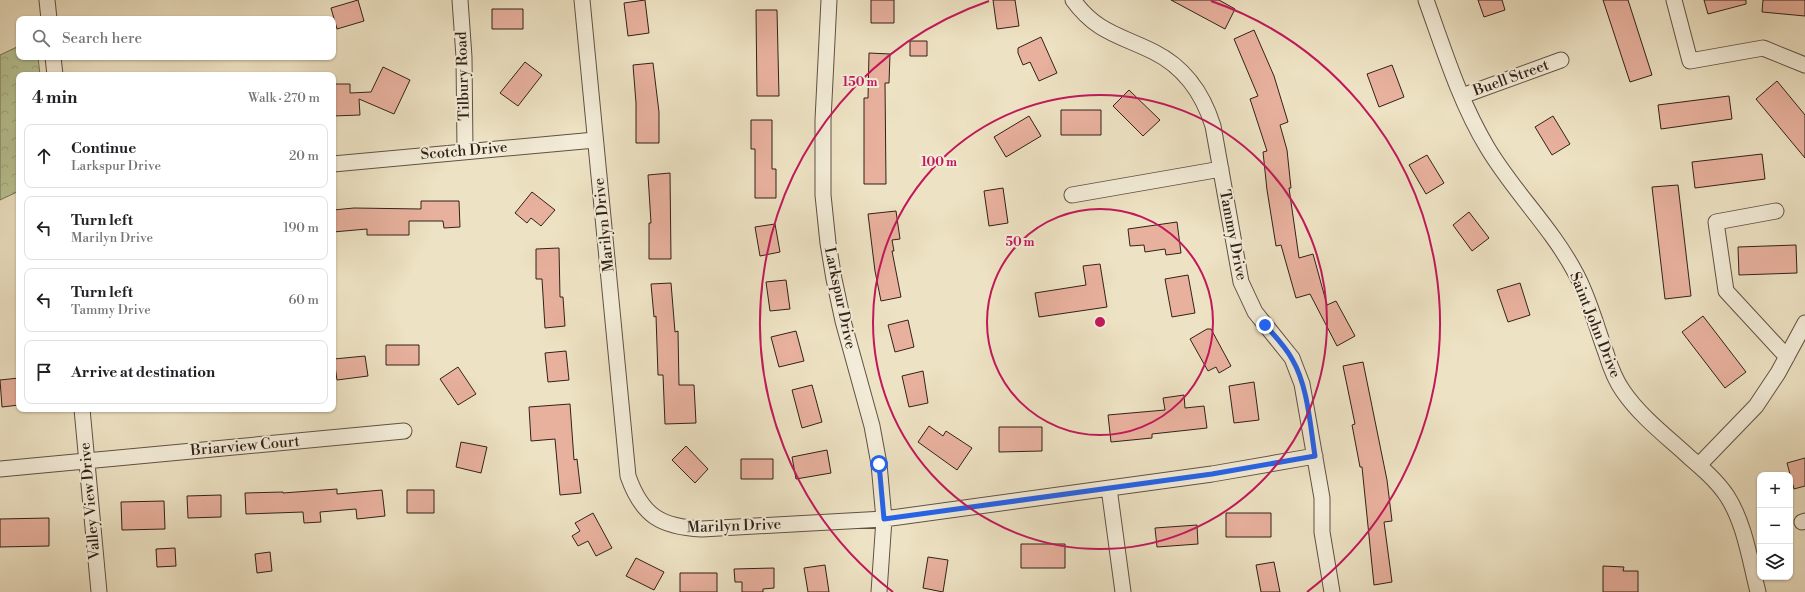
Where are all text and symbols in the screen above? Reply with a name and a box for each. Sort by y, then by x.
search box [16,16,336,60]
icon: search [30,27,52,49]
text: Search here [62,29,142,48]
street label: Tilbury Road [452,31,474,121]
street label: Buell Street [1470,55,1552,101]
text: 150 m [843,75,877,90]
text: 4 min [32,87,77,109]
text: Walk · 270 m [248,90,320,106]
street label: Scotch Drive [420,138,508,164]
text: Continue [71,139,136,158]
icon: ahead [33,145,55,167]
text: 20 m [289,148,319,164]
text: 100 m [921,155,957,170]
text: Larkspur Drive [71,158,161,174]
street label: Marilyn Drive [590,177,618,273]
street label: Tammy Drive [1215,188,1251,282]
text: Turn left [71,211,133,230]
icon: left [33,217,55,239]
text: 190 m [283,220,319,236]
text: Marilyn Drive [71,230,153,246]
text: 50 m [1005,235,1035,250]
street label: Larkspur Drive [820,245,860,351]
street label: Saint John Drive [1565,269,1625,381]
text: Turn left [71,283,133,302]
icon: left [33,289,55,311]
text: 60 m [288,292,319,308]
text: Tammy Drive [71,302,151,318]
centre of rings [1093,315,1107,329]
route end [1256,316,1274,334]
icon: arrive [33,361,55,383]
text: Arrive at destination [71,363,215,382]
street label: Briarview Court [188,432,301,460]
street label: Valley View Drive [75,442,105,561]
route start [870,455,888,473]
map controls [1757,472,1793,580]
button: + [1757,472,1793,508]
button: − [1757,508,1793,544]
street label: Marilyn Drive [686,515,782,537]
button: layers [1757,544,1793,580]

